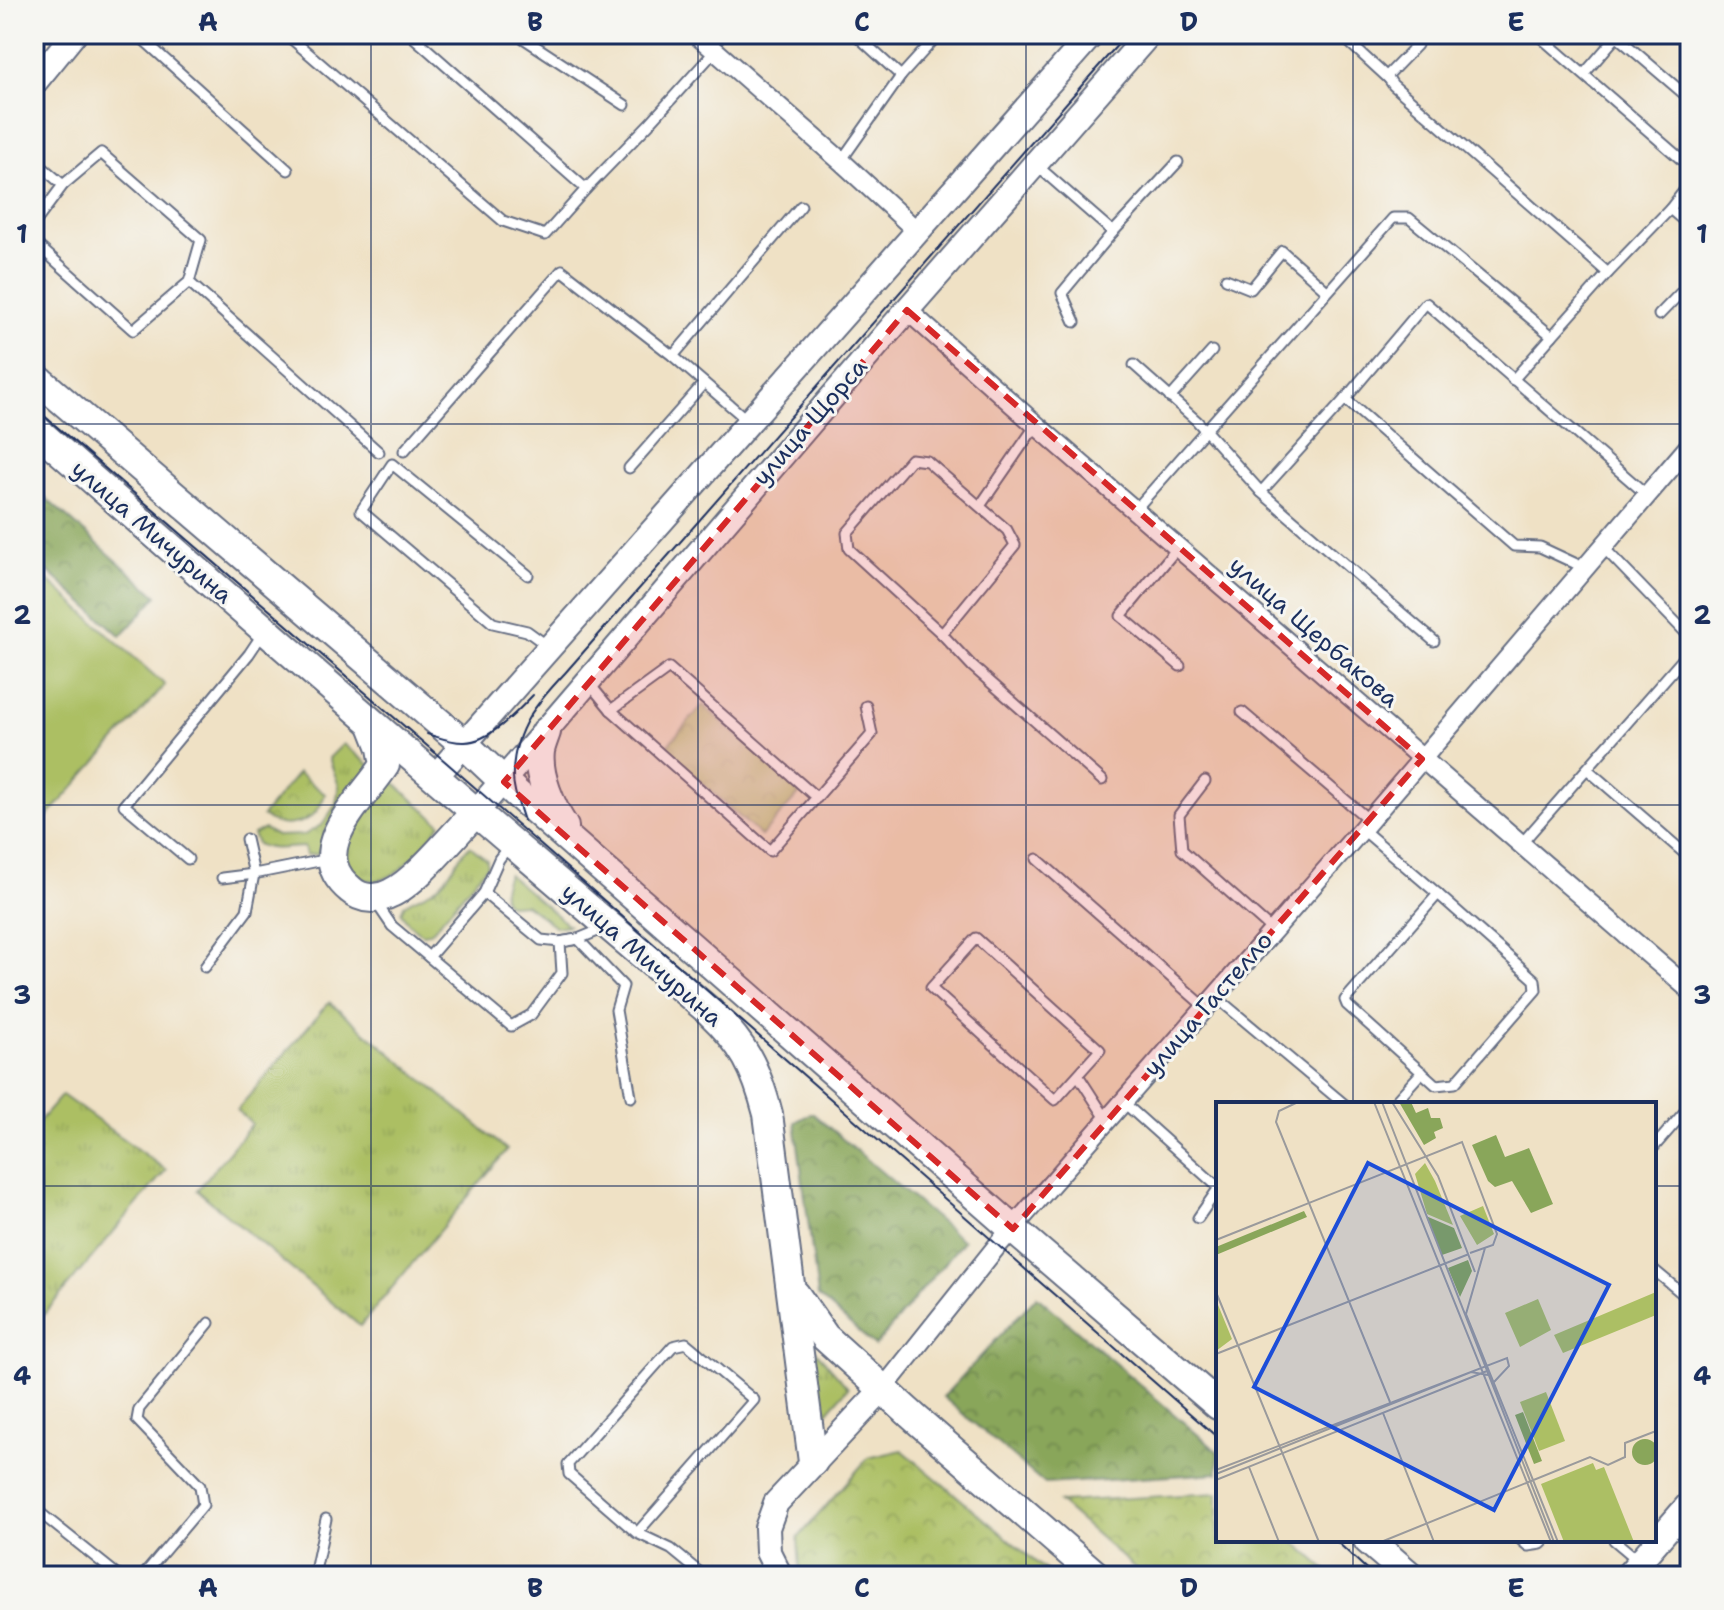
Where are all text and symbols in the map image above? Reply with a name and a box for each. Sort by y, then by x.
text: A [198,4,218,39]
text: B [527,4,543,39]
text: C [854,4,870,39]
text: D [1180,4,1198,39]
text: E [1507,4,1525,39]
text: 1 [16,216,28,251]
text: 1 [1696,216,1708,251]
street label: улица Щорса [746,351,874,493]
street label: улица Мичурина [65,453,239,611]
street label: улица Щербакова [1222,549,1406,715]
text: 2 [13,597,31,632]
text: 2 [1693,597,1711,632]
street label: улица Мичурина [555,876,729,1034]
street label: улица Гастелло [1136,925,1280,1083]
text: 3 [13,977,31,1012]
text: 3 [1693,977,1711,1012]
inset map [1216,1102,1656,1542]
text: 4 [13,1358,31,1393]
text: 4 [1693,1358,1711,1393]
text: A [198,1570,218,1605]
text: B [527,1570,543,1605]
text: C [854,1570,870,1605]
text: D [1180,1570,1198,1605]
text: E [1507,1570,1525,1605]

